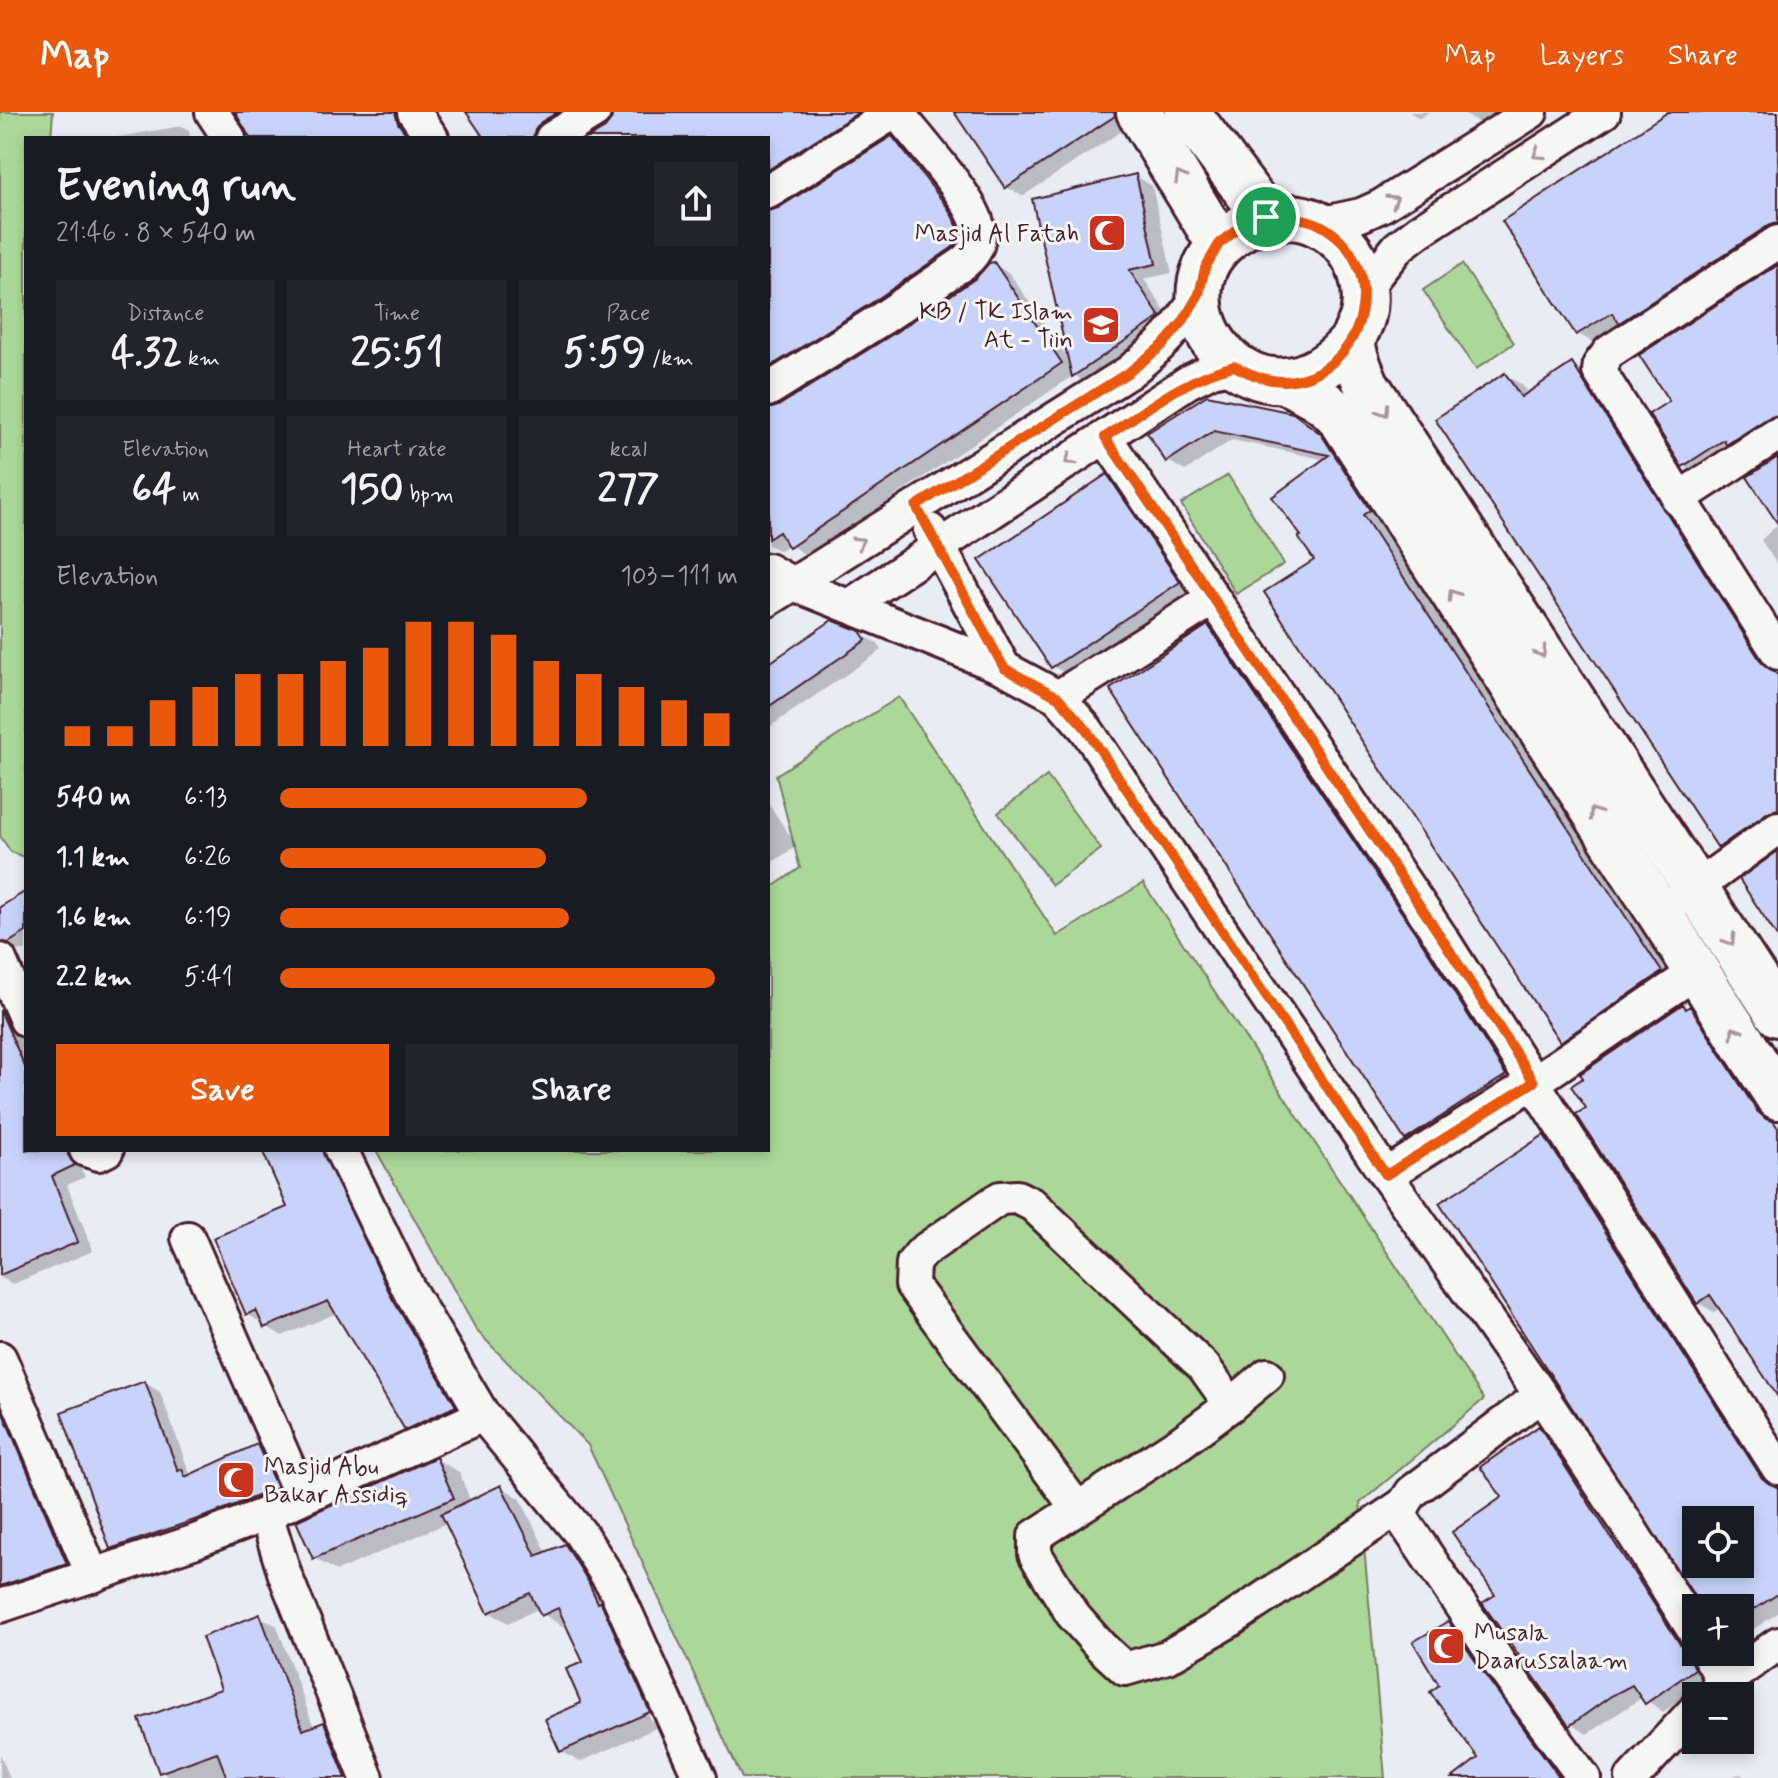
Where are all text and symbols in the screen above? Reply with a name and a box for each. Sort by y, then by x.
text: Map [40,32,110,81]
text: Map [1445,38,1496,75]
text: Layers [1540,38,1624,75]
text: Share [1668,38,1738,75]
one-way arrow [1533,145,1547,160]
text: Evening run [56,158,296,216]
button: share [654,162,738,246]
one-way arrow [1174,172,1190,186]
pin [1232,183,1300,251]
one-way arrow [1384,194,1399,209]
icon: arrive [1244,195,1288,239]
mosque icon: Masjid Al Fatah [1086,212,1128,254]
text: 21:46 · 8 × 540 m [56,217,256,251]
place label: Masjid Al Fatah [915,219,1079,250]
place label: KB / TK Islam At - Tiin [919,297,1073,356]
text: Distance [127,300,204,328]
text: Time [374,300,420,328]
text: Pace [606,300,650,328]
school or university icon: KB / TK Islam At - Tiin [1080,304,1122,346]
text: 4.32 [111,328,182,380]
text: 25:51 [351,328,443,380]
text: 5:59 [563,328,646,380]
text: km [182,345,220,373]
text: /km [646,345,693,373]
one-way arrow [1374,402,1389,417]
text: Elevation [122,436,209,464]
text: Heart rate [348,436,446,464]
text: kcal [610,436,647,464]
one-way arrow [1065,450,1079,465]
text: 64 [132,464,176,516]
text: 150 [340,464,403,516]
text: 277 [597,464,659,516]
text: m [176,481,200,509]
text: bpm [403,481,454,509]
one-way arrow [850,537,864,552]
text: Elevation [56,560,158,594]
text: 103–111 m [620,560,738,594]
one-way arrow [1448,589,1463,603]
one-way arrow [1531,644,1546,658]
text: 540 m [56,781,131,815]
text: 6:13 [184,781,227,815]
one-way arrow [1588,808,1603,822]
text: 1.1 km [56,841,130,875]
text: 6:26 [184,841,231,875]
text: 1.6 km [56,901,131,935]
text: 6:19 [184,901,231,935]
one-way arrow [1720,931,1735,945]
text: 2.2 km [56,961,132,995]
text: 5:41 [184,961,233,995]
one-way arrow [1730,1026,1745,1040]
button: Save [56,1044,389,1136]
button: Share [405,1044,738,1136]
place label: Masjid Abu Bakar Assidiq [264,1452,408,1511]
mosque icon: Masjid Abu Bakar Assidiq [215,1459,257,1501]
map controls [1682,1506,1754,1754]
button: locate [1682,1506,1754,1578]
button: + [1682,1594,1754,1666]
place label: Musala Daarussalaam [1474,1618,1628,1677]
mosque icon: Musala Daarussalaam [1425,1625,1467,1667]
button: − [1682,1682,1754,1754]

